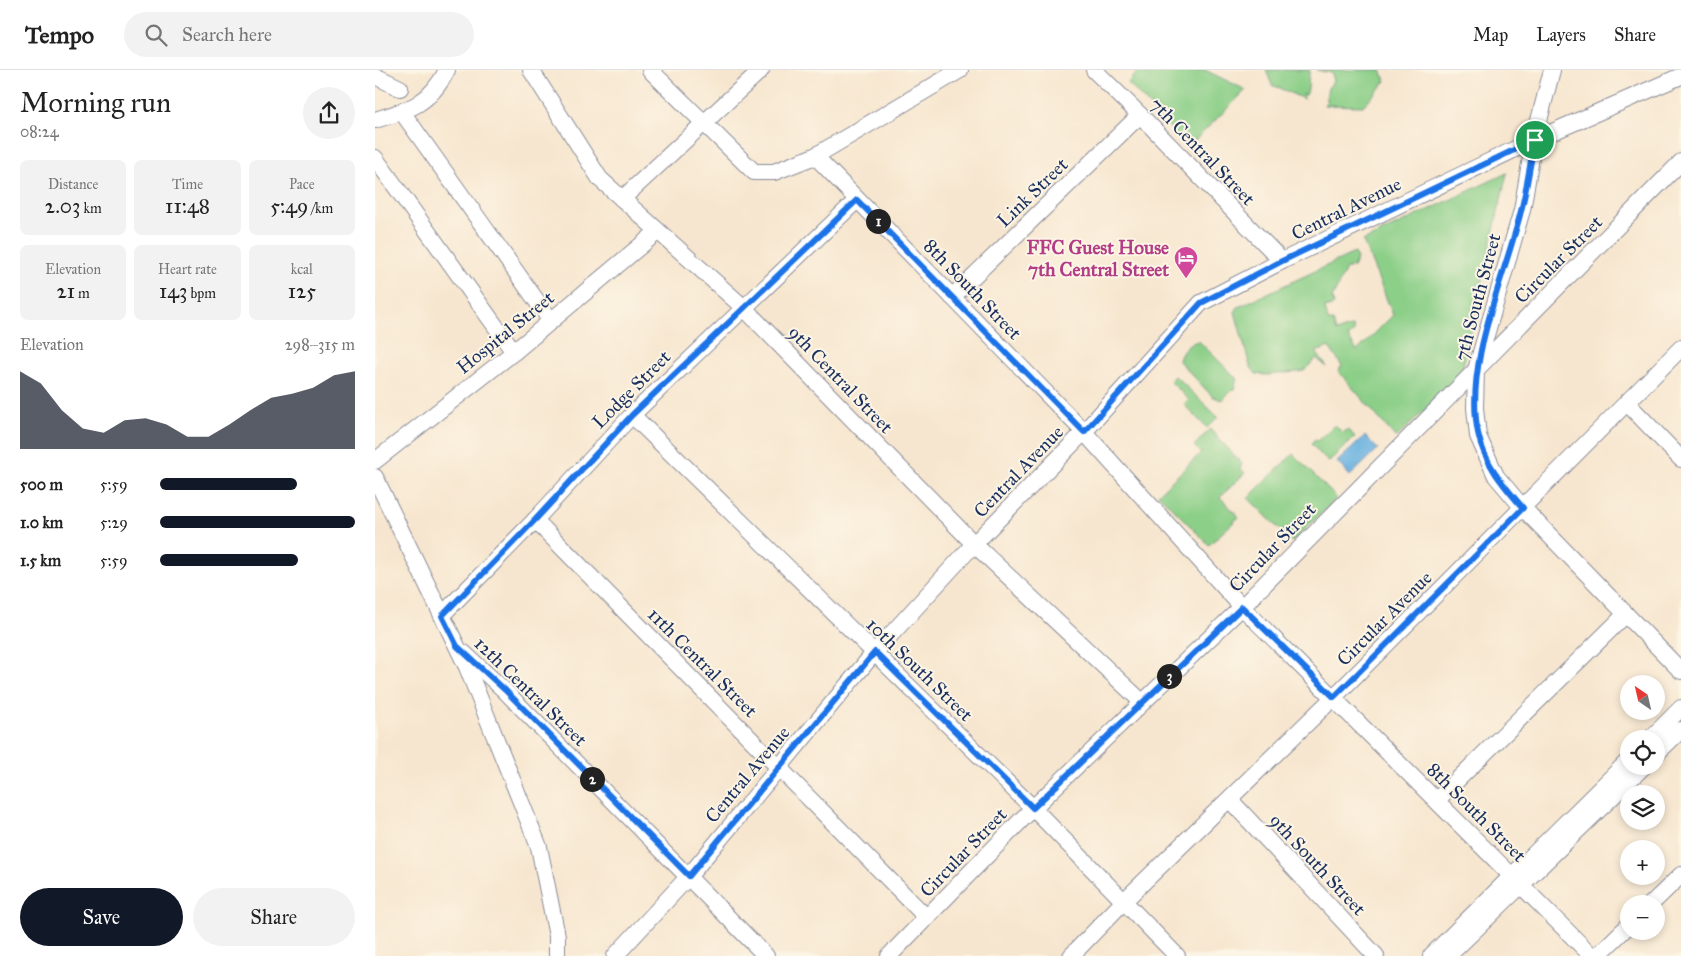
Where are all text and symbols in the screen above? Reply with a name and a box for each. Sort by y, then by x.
search box [124,12,474,57]
text: Tempo [25,20,94,50]
icon: search [142,21,170,49]
text: Search here [182,23,272,46]
text: Map [1473,24,1508,46]
text: Layers [1536,24,1586,46]
text: Share [1614,24,1656,46]
text: Morning run [20,85,171,120]
button: share [303,87,355,139]
street label: 7th Central Street [1145,93,1260,210]
pin [1514,119,1556,161]
text: 08:24 [20,122,59,141]
icon: arrive [1521,126,1549,154]
street label: Link Street [992,153,1073,232]
street label: Central Avenue [1288,172,1405,245]
text: Distance [48,176,98,193]
text: Time [172,176,203,193]
text: Pace [289,176,315,193]
text: 2.03 [45,193,80,219]
text: 11:48 [165,193,210,219]
text: 5:49 [270,193,308,219]
text: km [80,200,102,217]
text: /km [308,200,333,217]
pin: 1 [865,208,891,234]
street label: Circular Street [1510,210,1607,308]
text: 1 [876,213,881,230]
street label: 7th South Street [1449,231,1506,363]
street label: 8th South Street [919,234,1027,345]
place label: FFC Guest House 7th Central Street [1027,236,1169,281]
hotel icon: FFC Guest House 7th Central Street [1173,245,1199,279]
text: Elevation [45,261,101,278]
text: Heart rate [158,261,217,278]
text: kcal [291,261,313,278]
text: 21 [56,278,75,304]
text: 143 [159,278,187,304]
text: 125 [288,278,316,304]
text: m [75,285,90,302]
text: bpm [187,285,216,302]
street label: Hospital Street [452,286,559,379]
street label: 9th Central Street [783,321,898,438]
text: Elevation [20,335,84,354]
text: 298–315 m [285,335,355,354]
street label: Lodge Street [587,345,676,434]
street label: Central Avenue [969,420,1068,522]
text: 500 m [20,475,63,494]
text: 5:59 [100,475,128,494]
street label: Circular Street [1224,498,1321,597]
text: 1.0 km [20,513,63,532]
text: 5:29 [100,513,128,532]
text: 1.5 km [20,551,61,570]
text: 5:59 [100,551,128,570]
street label: Circular Avenue [1332,566,1437,671]
street label: 11th Central Street [643,603,763,722]
street label: 10th South Street [862,613,978,726]
street label: 12th Central Street [470,632,592,751]
pin: 3 [1157,664,1181,688]
text: 3 [1167,668,1172,685]
north arrow [1620,675,1665,720]
map controls [1620,675,1665,940]
street label: Central Avenue [700,721,795,827]
button: locate [1620,730,1665,775]
street label: 8th South Street [1422,758,1531,867]
pin: 2 [579,766,605,792]
text: 2 [589,771,596,788]
button: layers [1620,785,1665,830]
street label: Circular Street [915,803,1012,902]
street label: 9th South Street [1265,809,1371,920]
button: + [1620,840,1665,885]
button: Save [20,888,183,946]
button: Share [193,888,355,946]
button: − [1620,895,1665,940]

